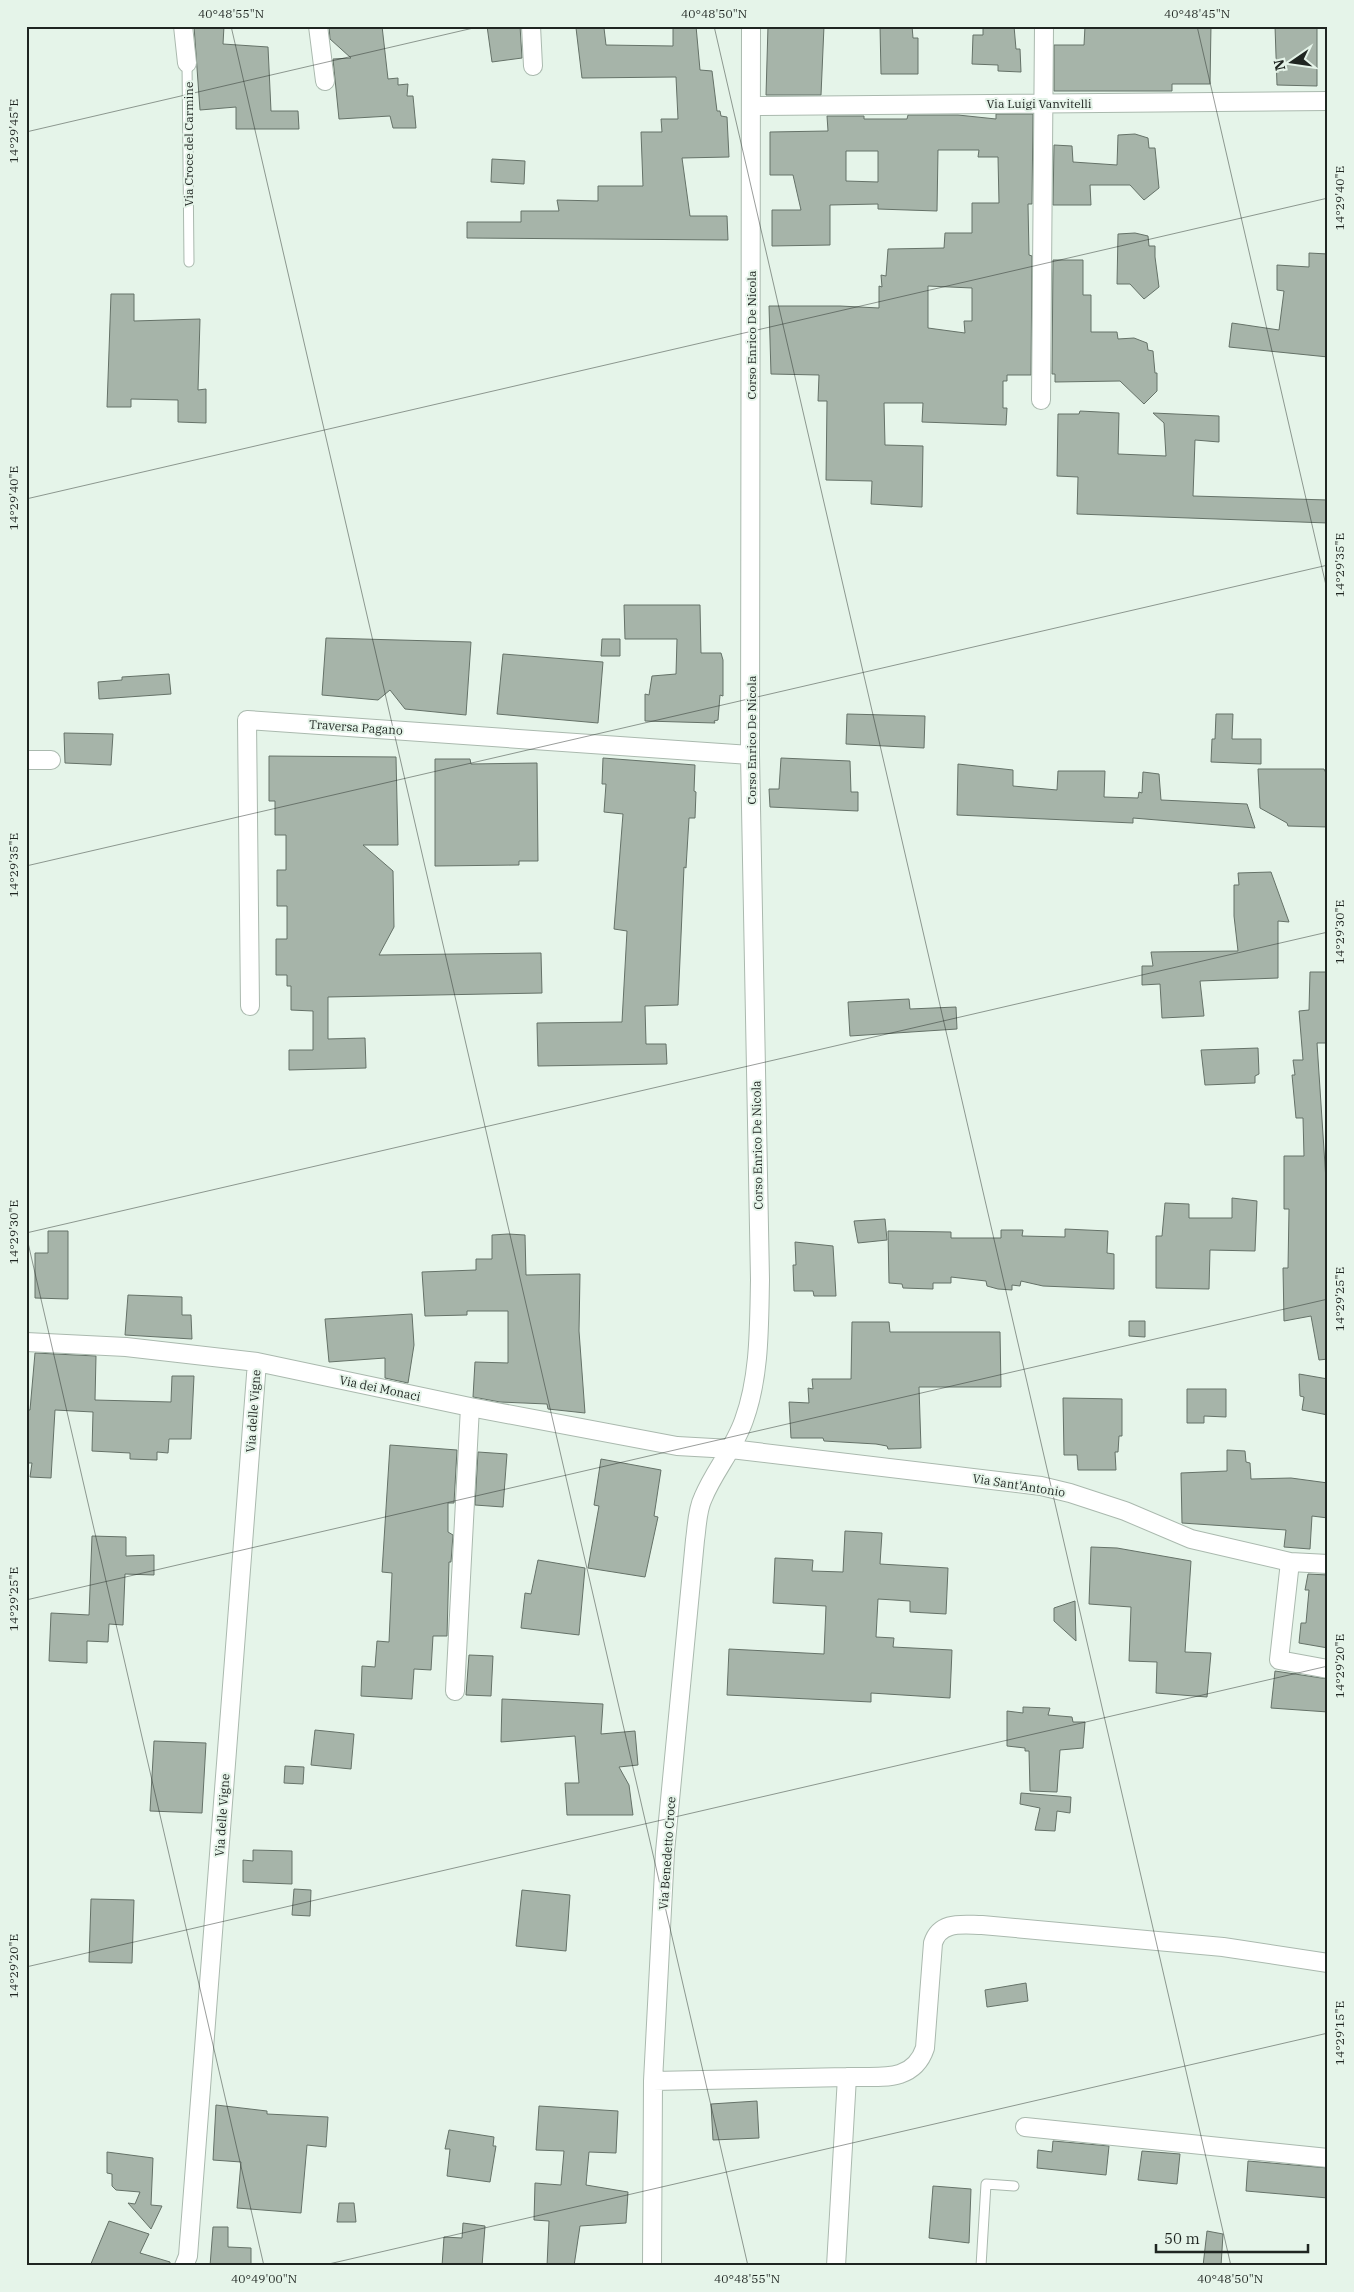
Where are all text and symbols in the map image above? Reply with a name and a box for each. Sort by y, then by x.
text: 40°48'55"N [198,6,264,21]
text: 40°48'50"N [681,6,747,21]
text: 40°48'45"N [1164,6,1230,21]
north arrow [1266,38,1316,88]
text: N [1269,58,1289,72]
street label: Via Croce del Carmine [181,82,196,206]
street label: Via Luigi Vanvitelli [986,96,1092,111]
text: 14°29'45"E [6,99,21,163]
text: 14°29'40"E [1332,166,1347,230]
street label: Corso Enrico De Nicola [744,270,759,400]
text: 14°29'40"E [6,466,21,530]
text: 14°29'35"E [1332,533,1347,597]
street label: Corso Enrico De Nicola [744,675,759,805]
street label: Traversa Pagano [309,716,404,738]
text: 14°29'35"E [6,833,21,897]
text: 14°29'30"E [1332,900,1347,964]
street label: Corso Enrico De Nicola [748,1080,766,1210]
text: 14°29'30"E [6,1200,21,1264]
text: 14°29'25"E [1332,1267,1347,1331]
street label: Via delle Vigne [243,1369,263,1453]
street label: Via dei Monaci [338,1372,422,1404]
street label: Via Sant'Antonio [972,1470,1067,1500]
text: 14°29'25"E [6,1567,21,1631]
text: 14°29'20"E [1332,1634,1347,1698]
street label: Via delle Vigne [212,1773,232,1857]
street label: Via Benedetto Croce [656,1796,678,1910]
text: 14°29'20"E [6,1934,21,1998]
text: 14°29'15"E [1332,2001,1347,2065]
scale bar [1156,2222,1309,2254]
text: 50 m [1164,2229,1200,2248]
text: 40°49'00"N [231,2271,297,2286]
text: 40°48'55"N [714,2271,780,2286]
text: 40°48'50"N [1197,2271,1263,2286]

